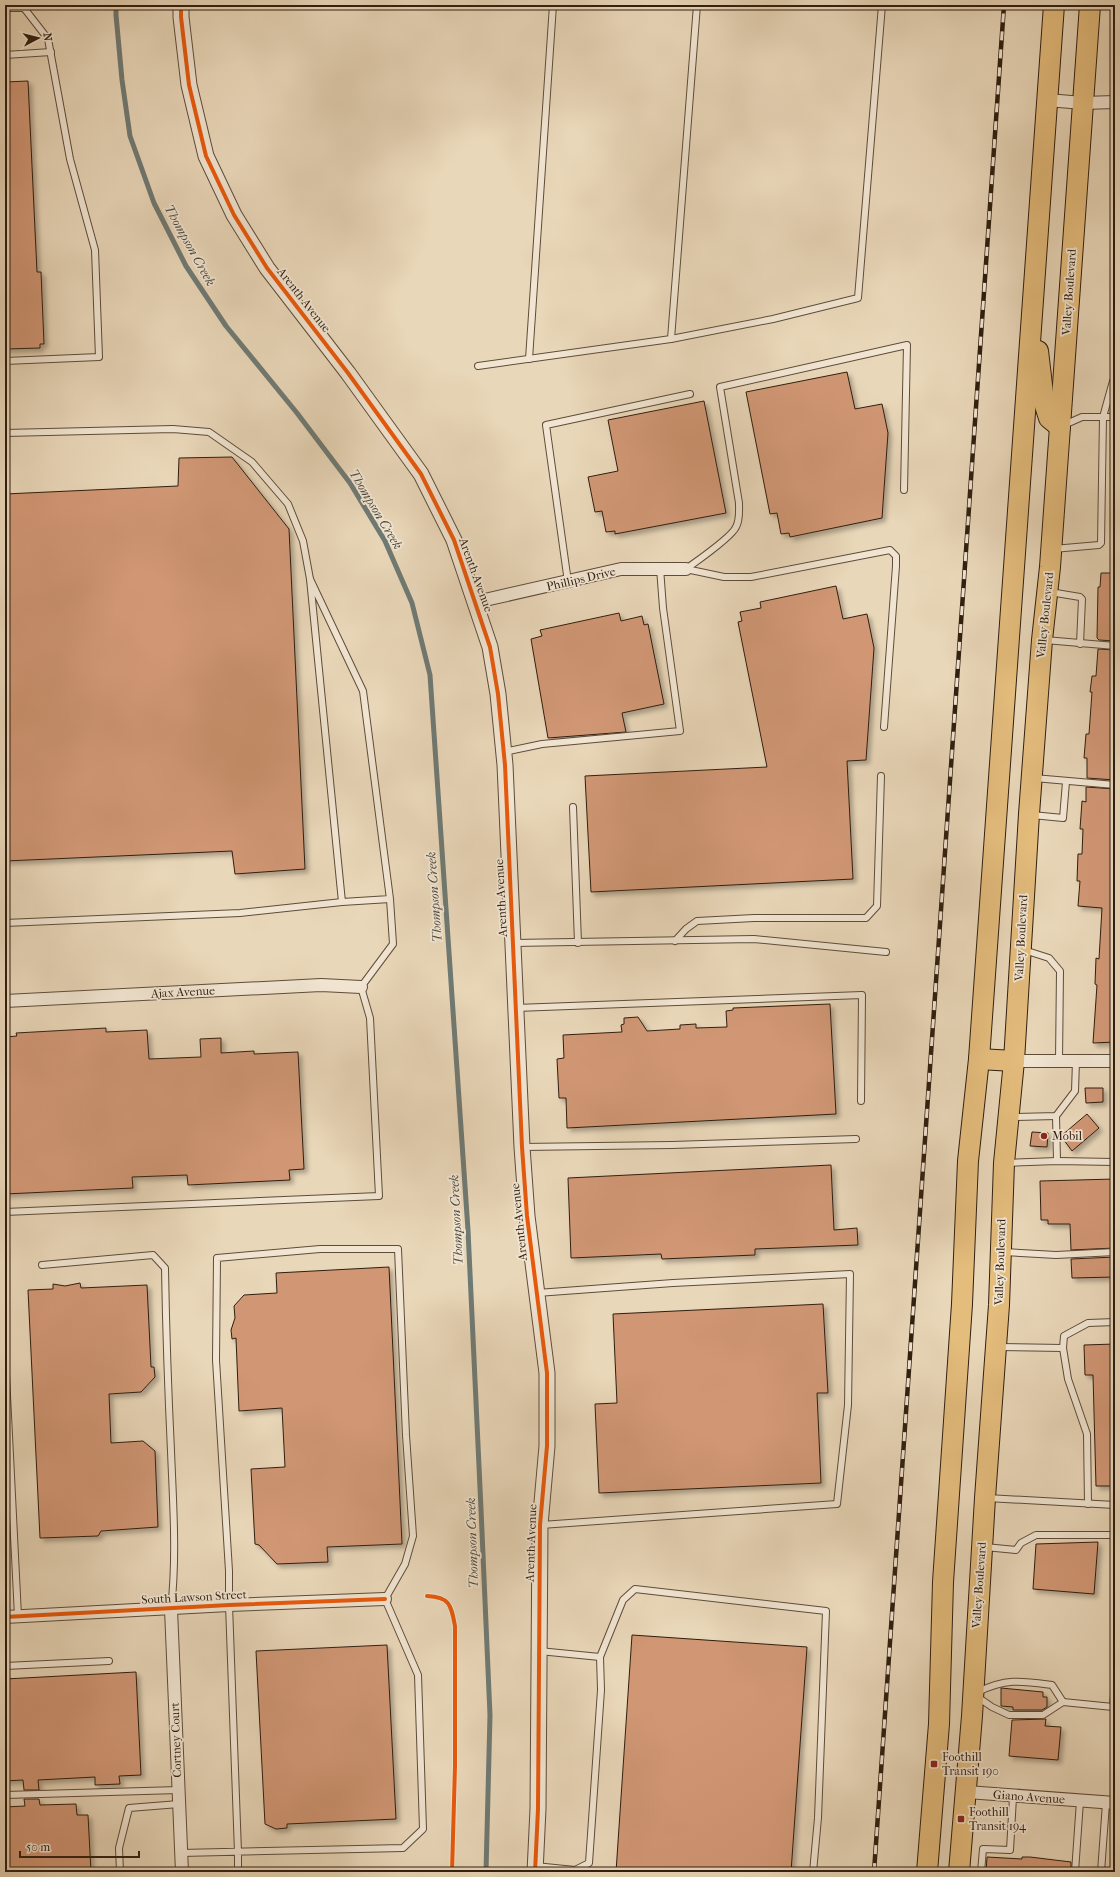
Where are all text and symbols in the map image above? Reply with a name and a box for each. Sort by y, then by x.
north arrow [18,18,58,58]
text: N [40,32,54,42]
water label: Thompson Creek [161,202,219,289]
street label: Valley Boulevard [1059,248,1079,337]
street label: Arenth Avenue [274,264,334,335]
water label: Thompson Creek [346,466,406,552]
street label: Arenth Avenue [456,535,496,614]
street label: Phillips Drive [545,564,617,594]
street label: Valley Boulevard [1033,571,1057,660]
water label: Thompson Creek [423,851,445,943]
street label: Arenth Avenue [492,859,510,938]
street label: Valley Boulevard [1012,894,1030,983]
street label: Ajax Avenue [150,983,215,1001]
place label: Mobil [1052,1129,1083,1143]
marker: Mobil [1039,1131,1049,1141]
water label: Thompson Creek [446,1174,466,1266]
street label: Arenth Avenue [508,1182,530,1262]
street label: Valley Boulevard [991,1218,1009,1306]
water label: Thompson Creek [463,1497,481,1589]
street label: Arenth Avenue [523,1504,539,1583]
street label: Valley Boulevard [969,1541,989,1630]
street label: South Lawson Street [141,1587,248,1607]
street label: Cortney Court [168,1701,184,1778]
place label: Foothill Transit 190 [942,1750,999,1778]
marker: Foothill Transit 190 [929,1759,939,1769]
street label: Giano Avenue [993,1788,1065,1806]
place label: Foothill Transit 194 [969,1805,1027,1833]
marker: Foothill Transit 194 [956,1814,966,1824]
scale bar [20,1833,139,1859]
text: 50 m [26,1840,50,1854]

